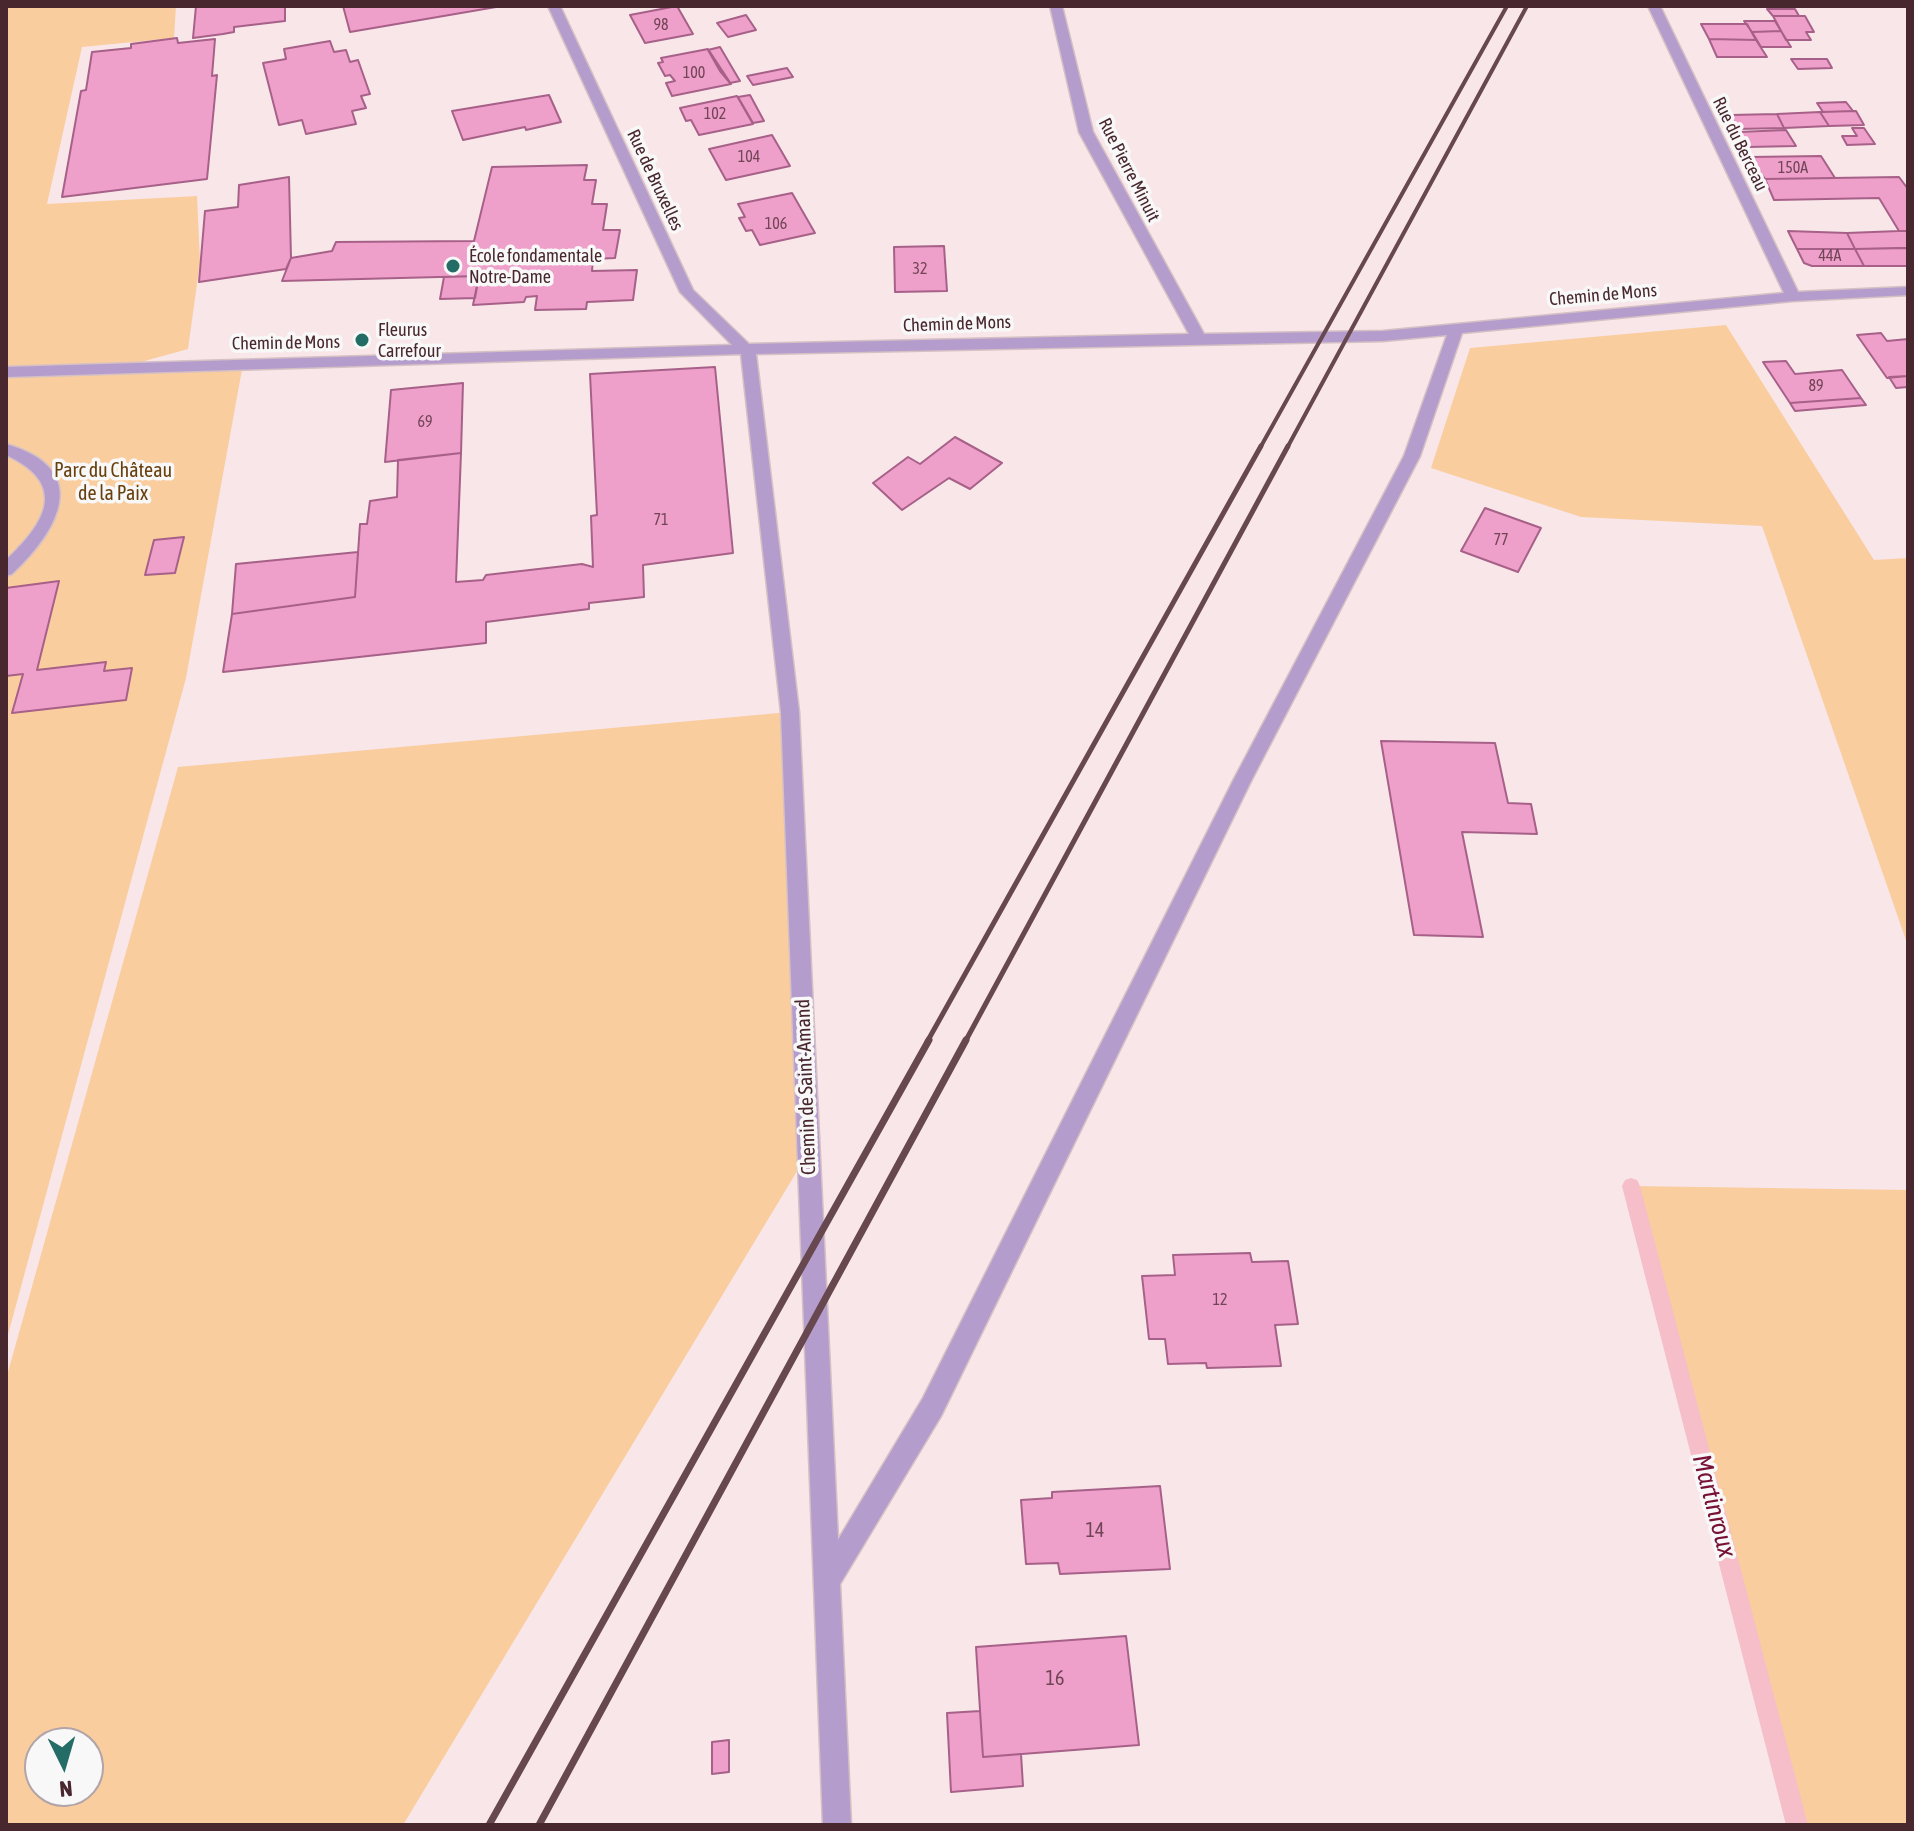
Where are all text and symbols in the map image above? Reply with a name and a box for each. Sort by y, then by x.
house number: 98 [653,15,669,35]
house number: 100 [683,63,705,83]
street label: Rue du Berceau [1708,93,1772,195]
house number: 102 [704,104,726,124]
street label: Rue Pierre Minuit [1094,115,1164,225]
street label: Rue de Bruxelles [622,126,688,234]
house number: 104 [738,147,760,167]
house number: 150A [1778,158,1808,178]
house number: 106 [765,214,787,234]
place label: École fondamentale Notre-Dame [469,245,602,288]
house number: 44A [1819,246,1841,266]
marker: École fondamentale Notre-Dame [444,257,462,275]
house number: 32 [912,259,928,279]
street label: Chemin de Mons [1548,280,1658,310]
street label: Chemin de Mons [903,311,1011,337]
place label: Fleurus Carrefour [378,319,441,362]
street label: Chemin de Mons [232,331,340,355]
marker: Fleurus Carrefour [353,331,371,349]
house number: 89 [1808,376,1824,396]
house number: 69 [417,412,433,432]
park label: Parc du Château de la Paix [54,459,172,506]
house number: 71 [653,510,669,530]
house number: 77 [1493,530,1509,550]
street label: Chemin de Saint-Amand [791,999,821,1175]
house number: 12 [1212,1290,1228,1310]
water label: Martinroux [1685,1451,1743,1561]
house number: 14 [1086,1519,1104,1543]
house number: 16 [1046,1667,1064,1691]
north arrow [24,1727,104,1807]
text: N [58,1775,74,1802]

